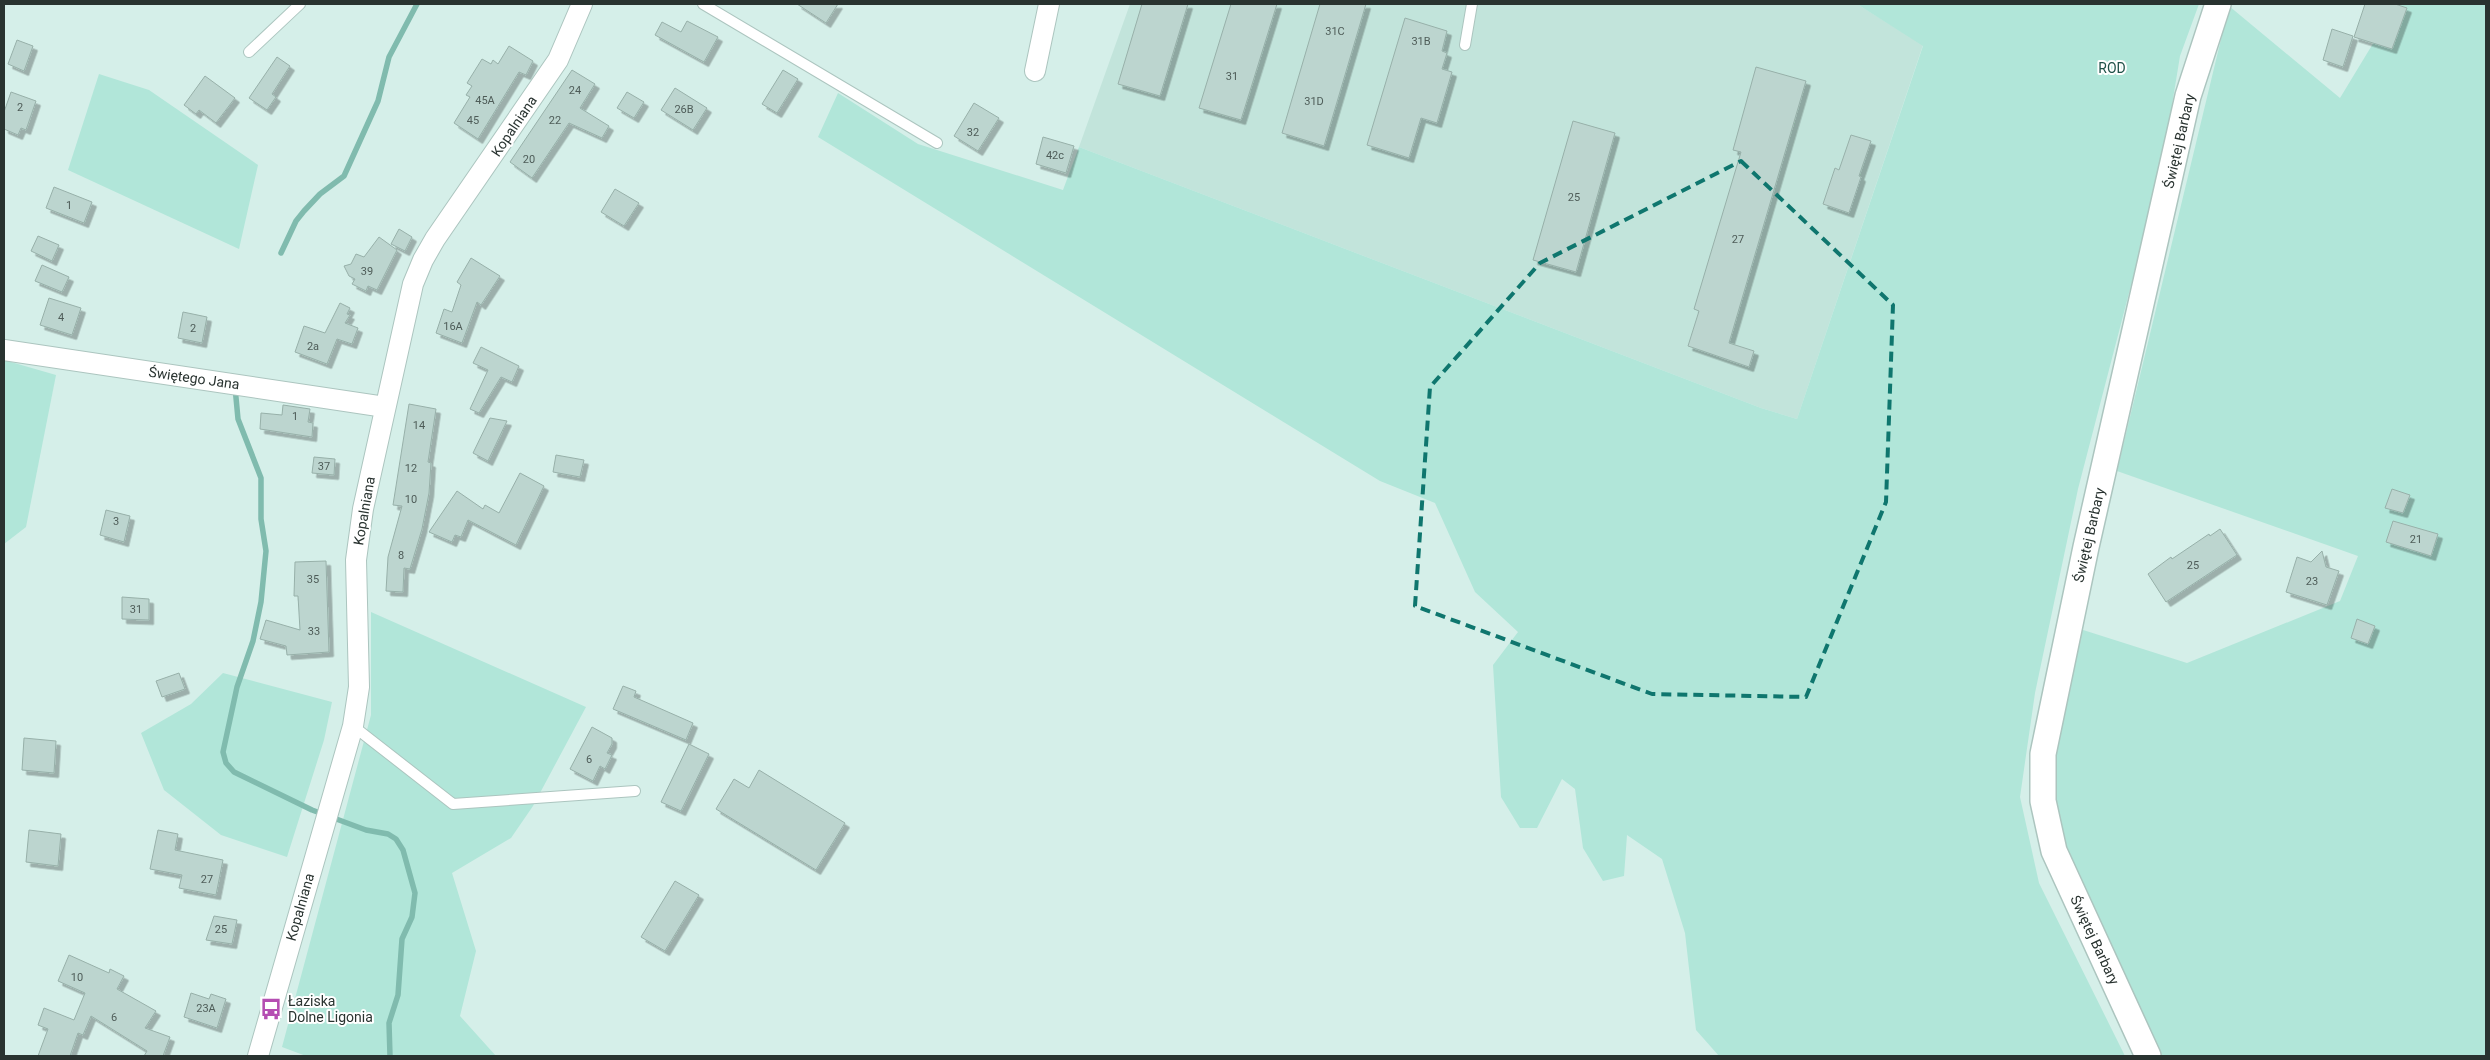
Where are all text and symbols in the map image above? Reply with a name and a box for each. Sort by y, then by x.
house number: 31C [1325,25,1345,38]
house number: 31B [1411,35,1431,48]
park label: ROD [2098,60,2126,76]
house number: 31 [1226,70,1238,83]
house number: 24 [569,84,581,97]
street label: Świętej Barbary [2159,92,2198,190]
street label: Kopalniana [488,93,540,159]
house number: 45A [475,94,496,107]
house number: 31D [1304,95,1324,108]
house number: 2 [17,101,23,114]
house number: 26B [674,103,694,116]
house number: 45 [467,114,479,127]
house number: 22 [549,114,561,127]
house number: 32 [967,126,979,139]
house number: 42c [1046,149,1064,162]
house number: 20 [523,153,535,166]
house number: 25 [1568,191,1580,204]
house number: 1 [66,199,72,212]
house number: 27 [1732,233,1744,246]
house number: 39 [361,265,373,278]
house number: 4 [58,311,64,324]
house number: 16A [443,320,464,333]
house number: 2 [190,322,196,335]
house number: 2a [307,340,319,353]
street label: Świętego Jana [147,363,241,392]
house number: 1 [292,410,298,423]
house number: 14 [413,419,425,432]
house number: 37 [318,460,330,473]
house number: 12 [405,462,417,475]
street label: Kopalniana [350,475,378,547]
street label: Świętej Barbary [2069,486,2108,584]
house number: 10 [405,493,417,506]
house number: 3 [113,515,119,528]
house number: 21 [2410,533,2422,546]
house number: 8 [398,549,404,562]
house number: 25 [2187,559,2199,572]
house number: 35 [307,573,319,586]
house number: 23 [2306,575,2318,588]
house number: 31 [130,603,142,616]
house number: 33 [308,625,320,638]
house number: 6 [586,753,592,766]
street label: Kopalniana [283,871,317,943]
house number: 27 [201,873,213,886]
street label: Świętej Barbary [2067,892,2124,987]
house number: 25 [215,923,227,936]
house number: 10 [71,971,83,984]
place label: Łaziska Dolne Ligonia [288,993,373,1025]
bus stop icon: Łaziska Dolne Ligonia [258,996,284,1022]
house number: 23A [196,1002,217,1015]
house number: 6 [111,1011,117,1024]

